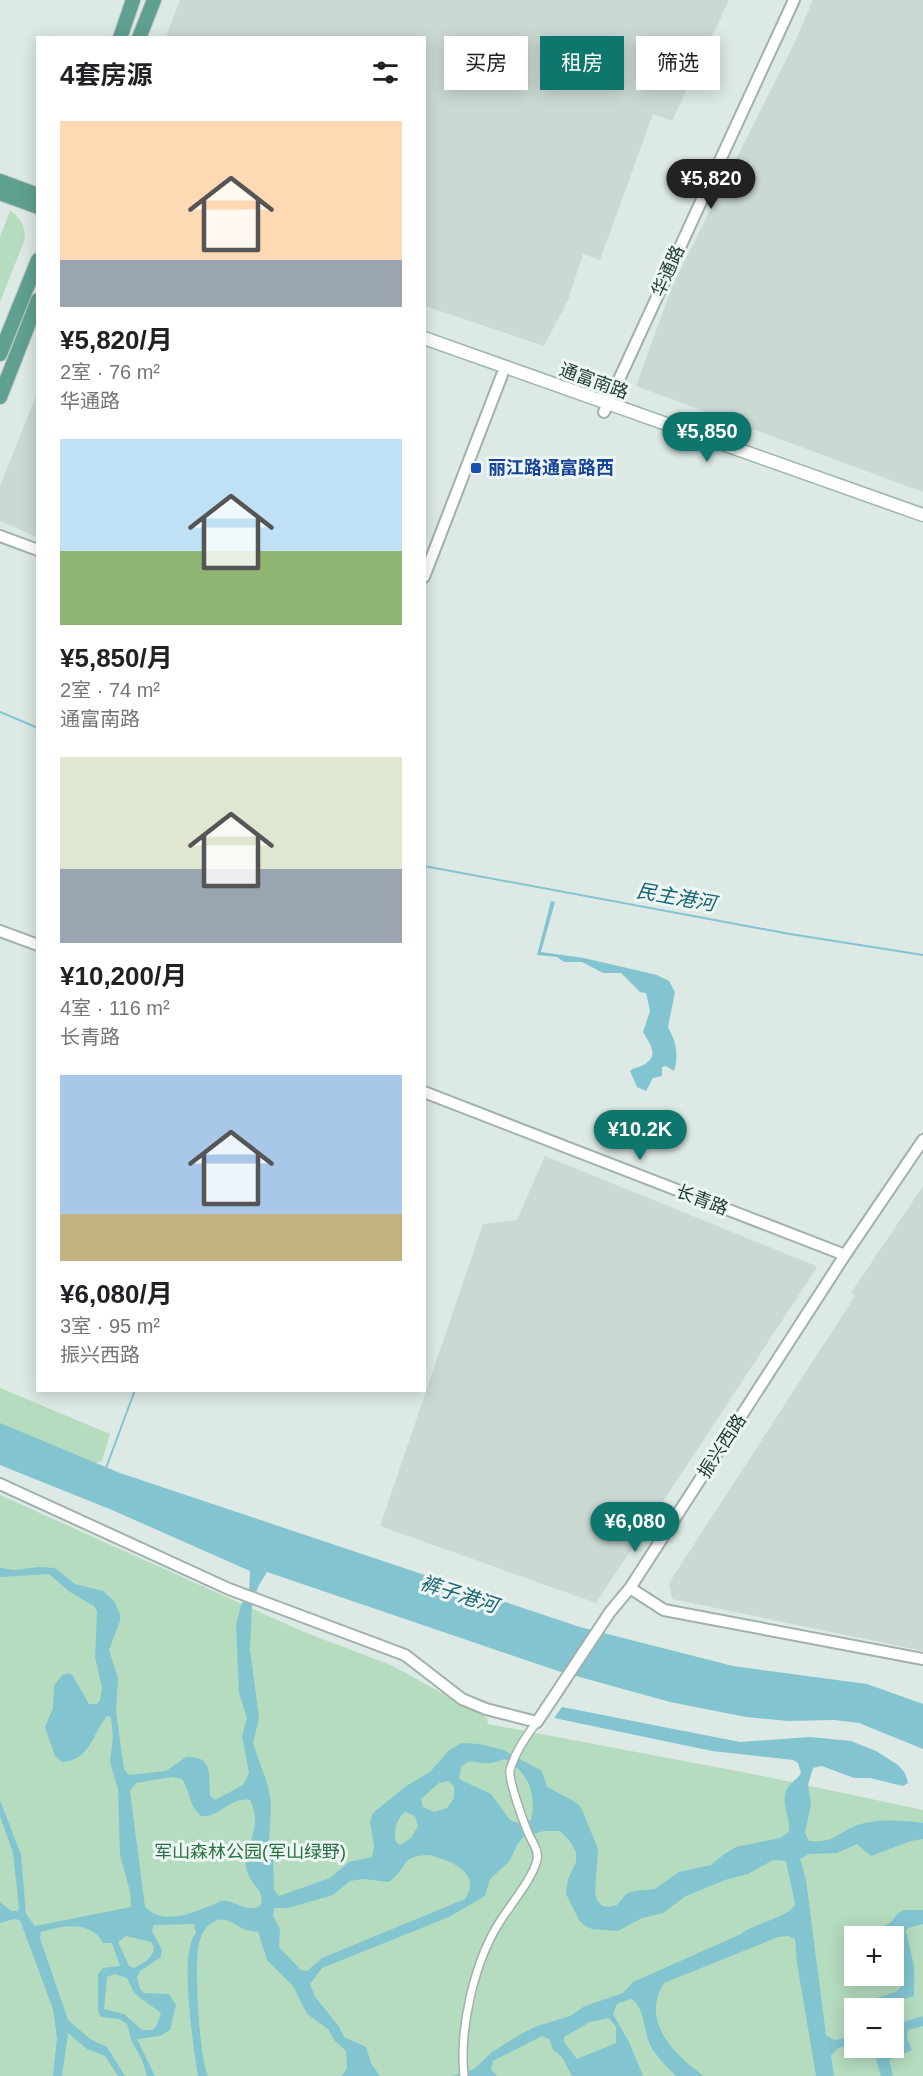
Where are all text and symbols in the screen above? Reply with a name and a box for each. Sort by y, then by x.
chip: 买房 [444,36,528,90]
chip: 租房 [540,36,624,90]
chip: 筛选 [636,36,720,90]
icon: filters [369,56,402,89]
text: 4套房源 [60,60,152,90]
pin: ¥5,820 [662,159,760,210]
icon: home [177,160,285,268]
text: ¥5,820 [680,167,742,189]
street label: 华通路 [648,242,688,300]
text: ¥5,820/月 [60,325,173,355]
street label: 通富南路 [557,359,631,403]
text: 2室 · 76 m² [60,361,160,383]
text: 华通路 [60,390,120,412]
pin: ¥5,850 [658,412,756,463]
text: ¥5,850 [676,420,738,442]
place label: 丽江路通富路西 [488,458,614,478]
marker: 丽江路通富路西 [469,461,483,475]
icon: home [177,478,285,586]
text: ¥5,850/月 [60,643,173,673]
text: 2室 · 74 m² [60,679,160,701]
text: 通富南路 [60,708,140,730]
icon: home [177,796,285,904]
water label: 民主港河 [635,879,721,915]
text: ¥10,200/月 [60,961,187,991]
text: 4室 · 116 m² [60,997,170,1019]
text: 长青路 [60,1026,120,1048]
pin: ¥10.2K [591,1110,689,1161]
icon: home [177,1114,285,1222]
text: ¥10.2K [608,1118,672,1140]
street label: 长青路 [673,1181,731,1219]
text: ¥6,080/月 [60,1279,173,1309]
text: 3室 · 95 m² [60,1315,160,1337]
text: 振兴西路 [60,1344,140,1366]
street label: 振兴西路 [694,1410,750,1482]
pin: ¥6,080 [586,1502,684,1553]
text: ¥6,080 [604,1510,666,1532]
water label: 裤子港河 [418,1571,504,1618]
park label: 军山森林公园(军山绿野) [154,1842,346,1862]
map controls [844,1926,904,2058]
button: + [844,1926,904,1986]
button: − [844,1998,904,2058]

